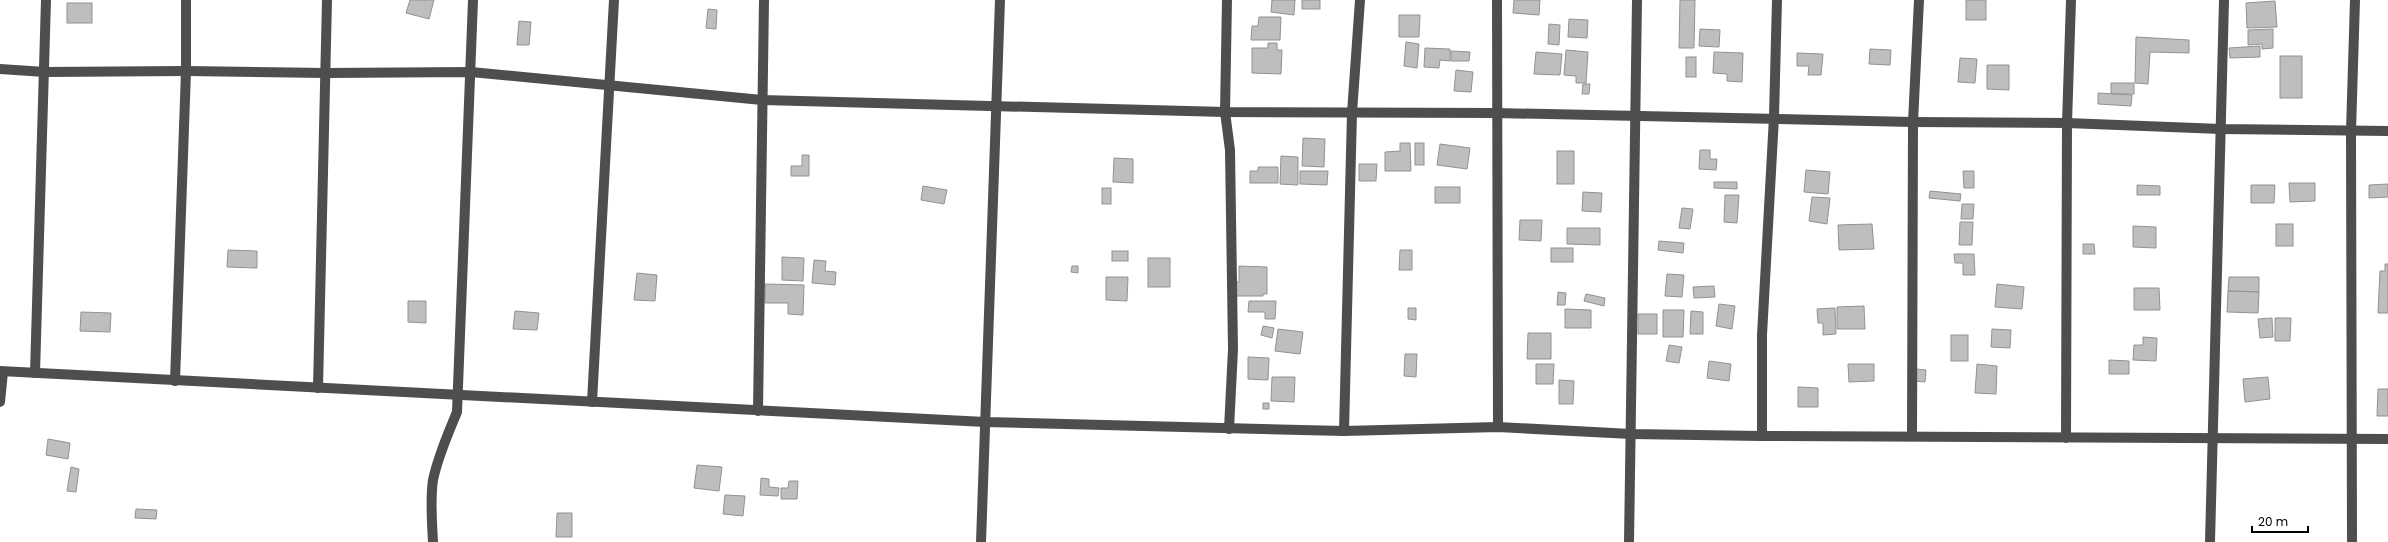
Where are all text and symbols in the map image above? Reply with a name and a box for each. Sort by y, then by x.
scale bar [2252,508,2308,534]
text: 20 m [2258,513,2288,530]

